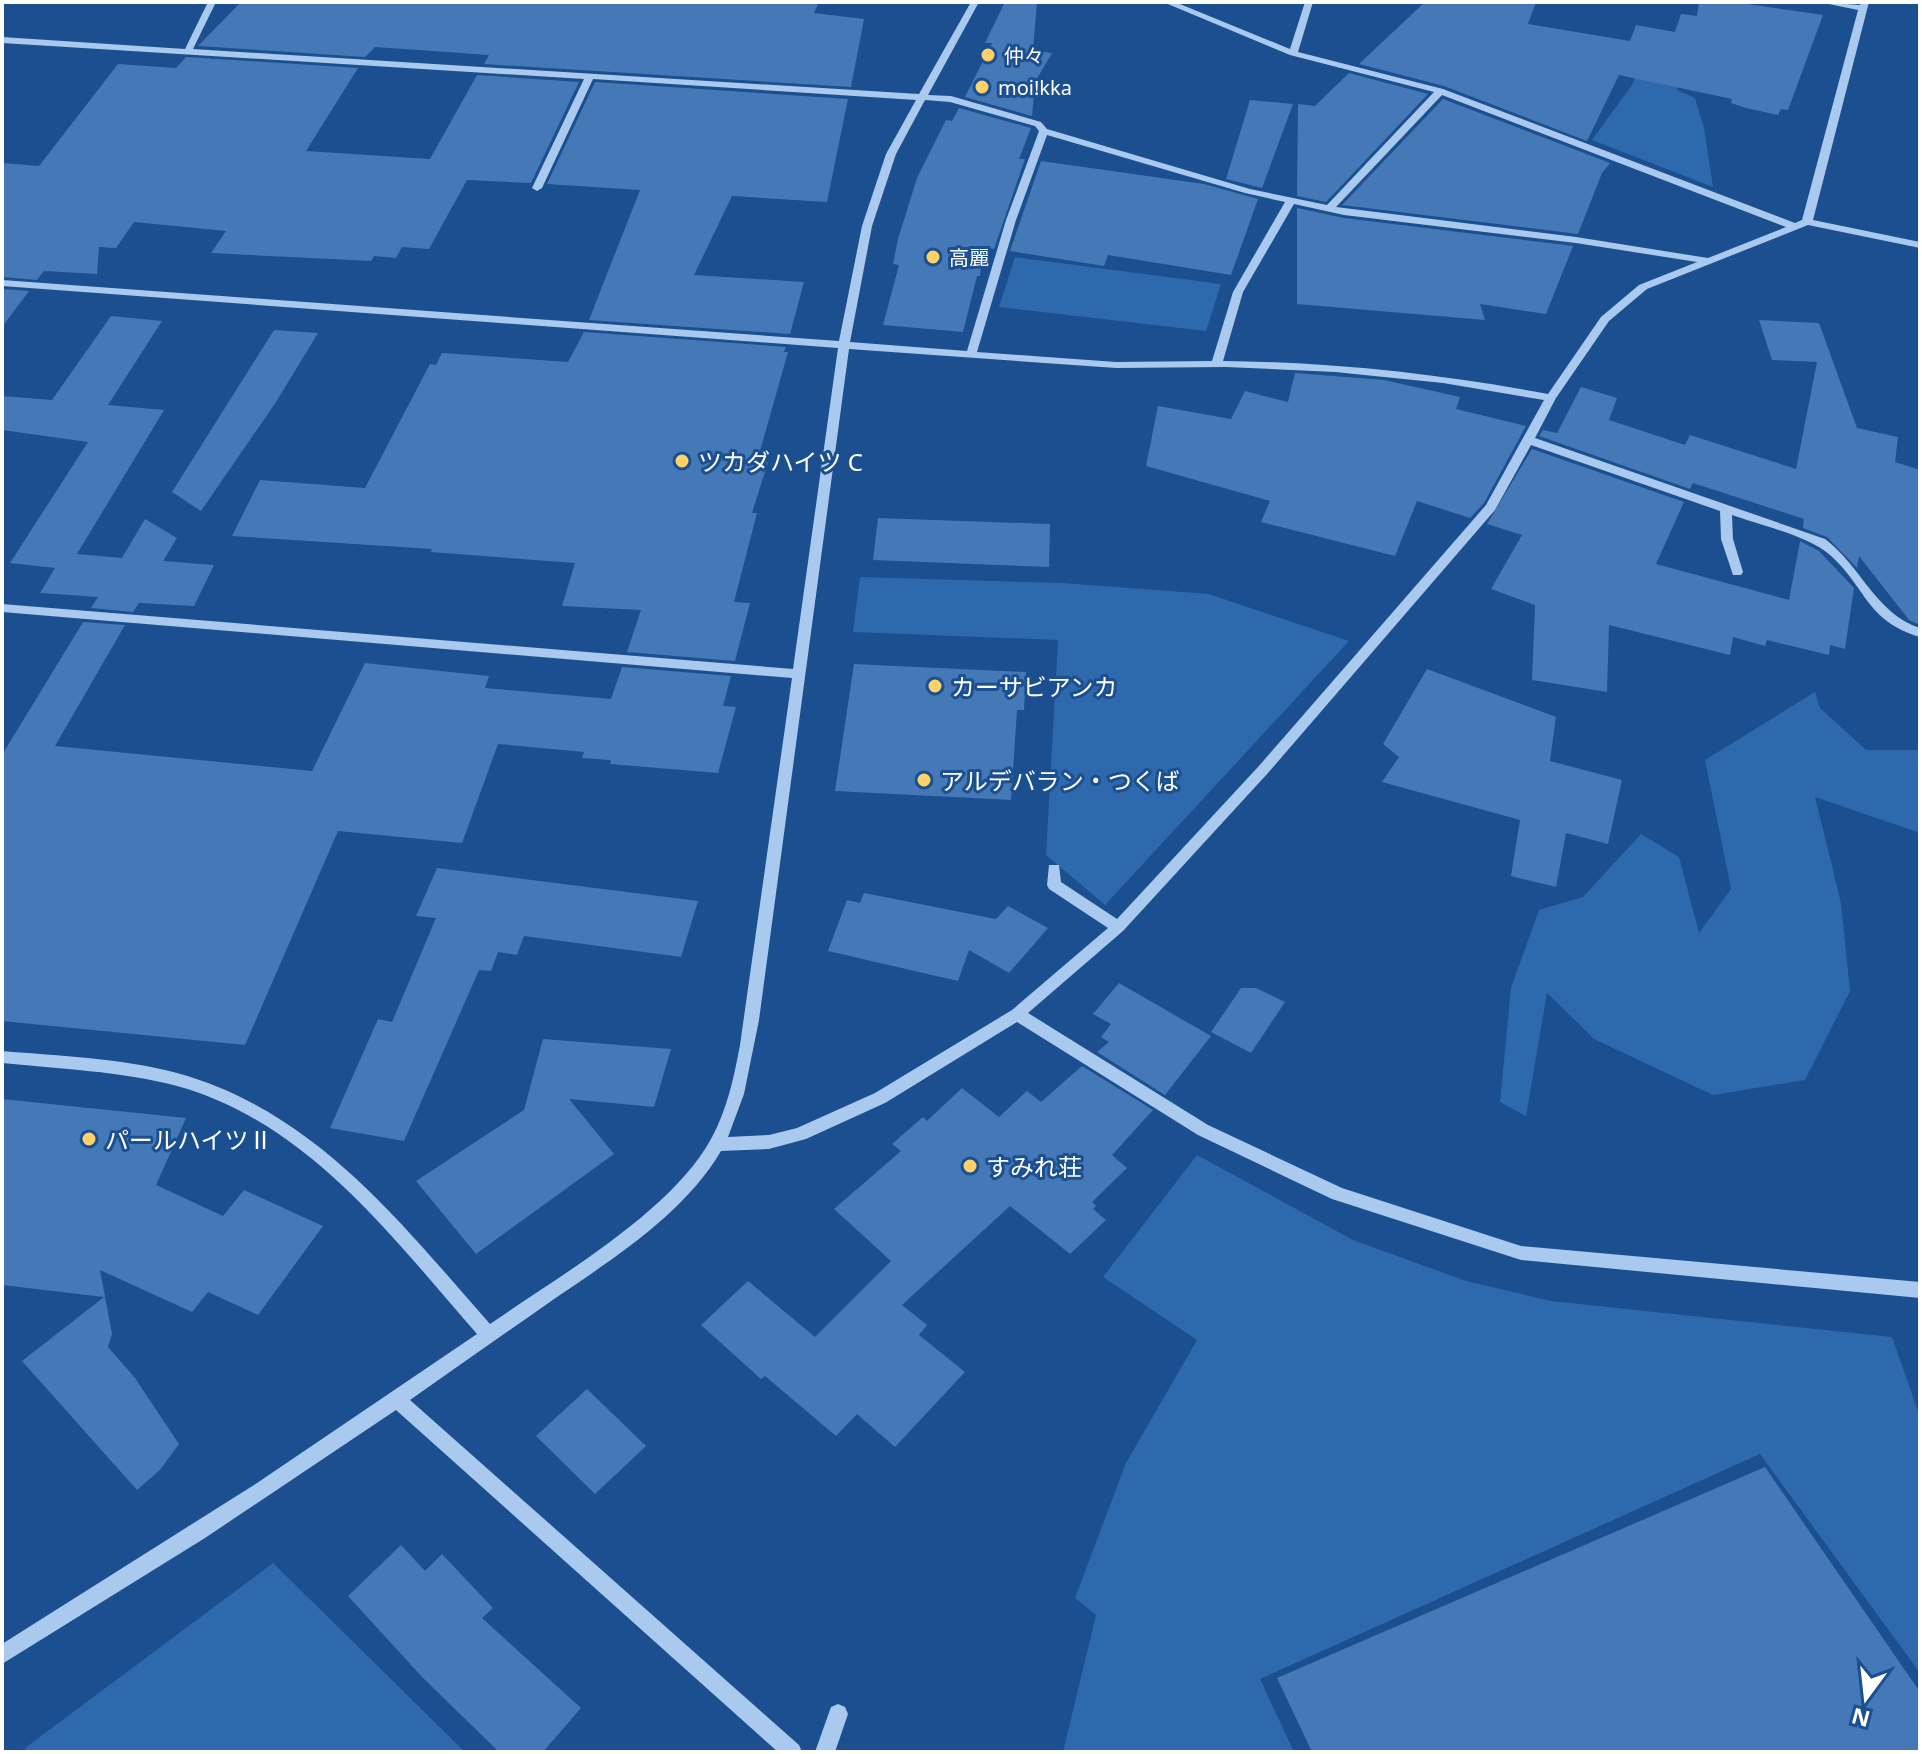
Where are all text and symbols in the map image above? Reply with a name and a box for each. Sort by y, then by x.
place label: 仲々 [1004,42,1044,69]
marker: 仲々 [979,46,997,64]
place label: moi!kka [998,74,1072,101]
marker: moi!kka [973,78,991,96]
place label: 高麗 [949,244,989,271]
marker: 高麗 [924,248,942,266]
place label: ツカダハイツ C [698,445,863,478]
marker: ツカダハイツ C [673,452,691,470]
place label: カーサビアンカ [951,670,1118,703]
marker: カーサビアンカ [926,677,944,695]
place label: アルデバラン・つくば [940,764,1180,797]
marker: アルデバラン・つくば [915,771,933,789]
place label: パールハイツⅡ [105,1123,273,1156]
marker: パールハイツⅡ [80,1130,98,1148]
place label: すみれ荘 [986,1150,1082,1183]
marker: すみれ荘 [961,1157,979,1175]
north arrow [1826,1658,1906,1738]
text: N [1848,1701,1873,1735]

